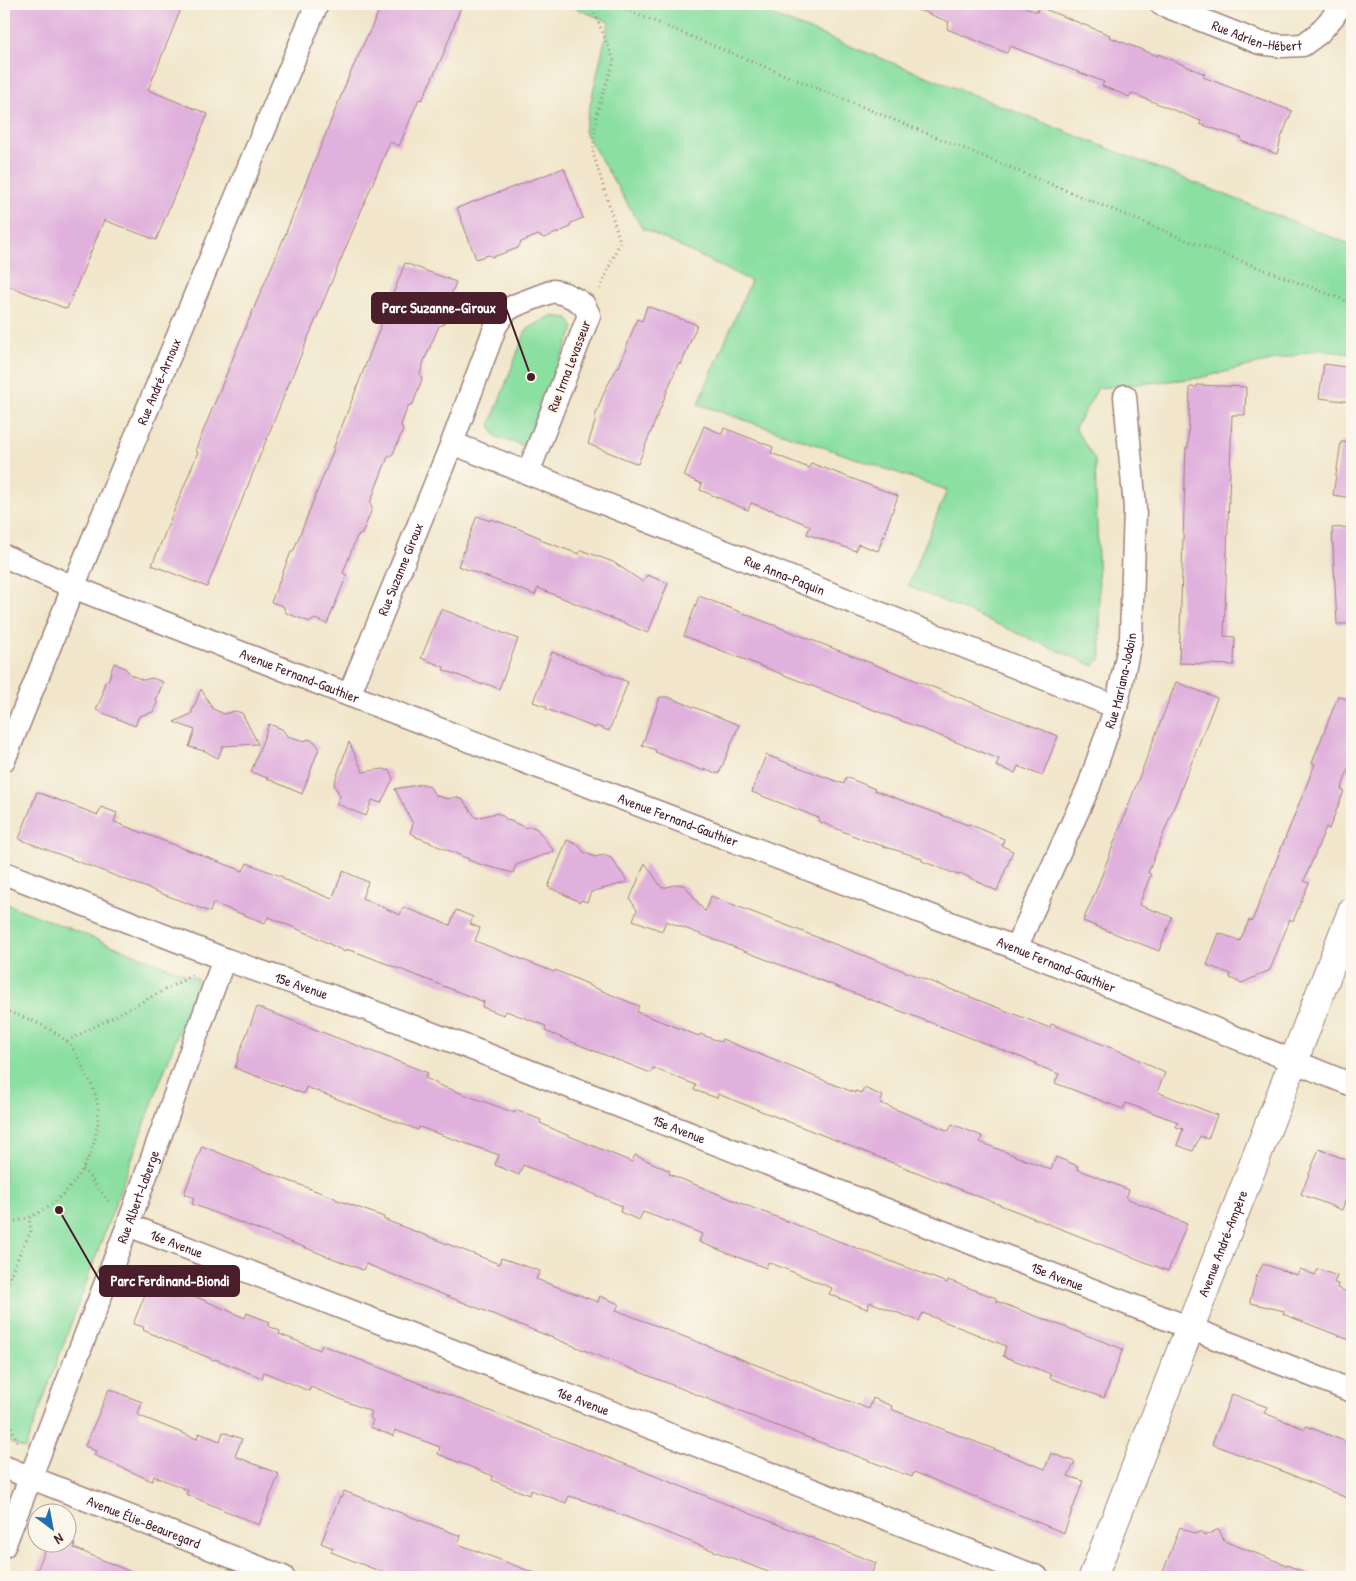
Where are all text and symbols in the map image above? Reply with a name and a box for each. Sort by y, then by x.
street label: Rue Adrien-Hébert [1209,15,1302,55]
callout: Parc Suzanne-Giroux [372,293,506,323]
text: Parc Suzanne-Giroux [382,297,496,318]
street label: Rue Irma Levasseur [542,317,595,414]
street label: Rue André-Arnoux [132,335,185,427]
street label: Rue Suzanne Giroux [373,520,427,618]
street label: Rue Anna-Paquin [742,550,828,599]
street label: Rue Mariana-Jodoin [1099,633,1140,731]
street label: Avenue Fernand-Gauthier [237,643,363,707]
street label: Avenue Fernand-Gauthier [616,788,742,851]
street label: Avenue Fernand-Gauthier [994,932,1119,997]
street label: 15e Avenue [272,967,331,1003]
street label: 15e Avenue [650,1110,709,1148]
street label: Rue Albert-Laberge [112,1147,163,1246]
street label: Avenue André-Ampère [1193,1187,1252,1299]
street label: 16e Avenue [148,1225,206,1262]
street label: 15e Avenue [1028,1257,1087,1295]
callout: Parc Ferdinand-Biondi [100,1266,239,1296]
text: Parc Ferdinand-Biondi [110,1270,230,1291]
street label: 16e Avenue [554,1382,613,1420]
street label: Avenue Élie-Beauregard [84,1491,204,1553]
north arrow [28,1504,78,1554]
text: N [50,1529,67,1550]

